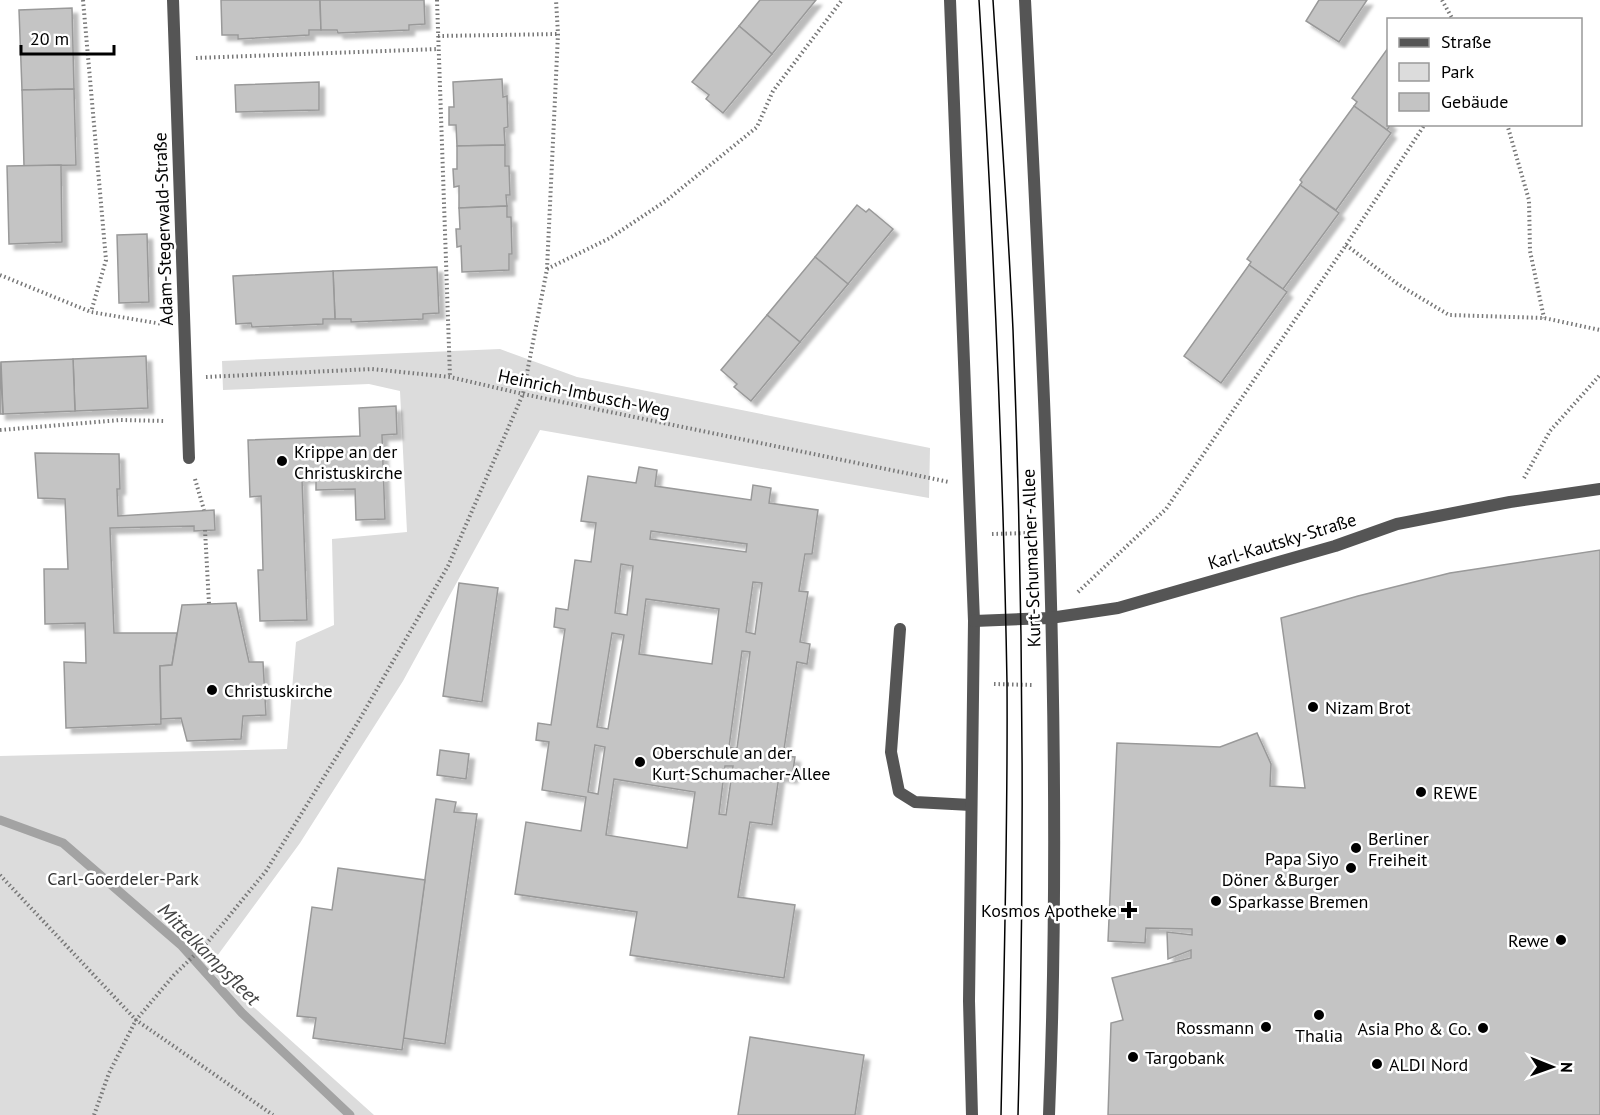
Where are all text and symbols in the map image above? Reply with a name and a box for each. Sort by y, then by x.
scale bar [21,18,114,56]
legend [1387,18,1582,126]
text: 20 m [30,27,69,50]
text: Straße [1441,30,1492,53]
text: Park [1441,60,1474,83]
text: Gebäude [1441,90,1508,113]
street label: Adam-Stegerwald-Straße [148,132,178,326]
street label: Heinrich-Imbusch-Weg [496,364,672,422]
place label: Krippe an der Christuskirche [294,440,403,484]
marker: Krippe an der Christuskirche [275,454,289,468]
street label: Kurt-Schumacher-Allee [1016,468,1046,648]
street label: Karl-Kautsky-Straße [1205,508,1359,574]
place label: Christuskirche [224,679,333,702]
marker: Christuskirche [205,683,219,697]
place label: Nizam Brot [1325,696,1411,719]
marker: Nizam Brot [1306,700,1320,714]
place label: Oberschule an der Kurt-Schumacher-Allee [652,741,830,785]
marker: Oberschule an der Kurt-Schumacher-Allee [633,755,647,769]
place label: REWE [1433,781,1478,804]
marker: REWE [1414,785,1428,799]
place label: Berliner Freiheit [1368,827,1429,871]
marker: Berliner Freiheit [1349,841,1363,855]
place label: Papa Siyo Döner &Burger [1222,847,1339,891]
marker: Papa Siyo Döner &Burger [1344,861,1358,875]
park label: Carl-Goerdeler-Park [47,867,199,890]
place label: Sparkasse Bremen [1228,890,1368,913]
marker: Sparkasse Bremen [1209,894,1223,908]
water label: Mittelkampsfleet [152,897,267,1012]
place label: Kosmos Apotheke [981,899,1117,922]
marker: Kosmos Apotheke [1122,903,1136,917]
place label: Rewe [1508,929,1549,952]
marker: Rewe [1554,933,1568,947]
marker: Thalia [1312,1008,1326,1022]
place label: Rossmann [1176,1016,1254,1039]
place label: Asia Pho & Co. [1358,1017,1471,1040]
marker: Rossmann [1259,1020,1273,1034]
marker: Asia Pho & Co. [1476,1021,1490,1035]
place label: Thalia [1295,1024,1343,1047]
north arrow [1522,1037,1582,1097]
place label: Targobank [1145,1046,1225,1069]
marker: Targobank [1126,1050,1140,1064]
place label: ALDI Nord [1389,1053,1468,1076]
marker: ALDI Nord [1370,1057,1384,1071]
text: N [1557,1062,1577,1073]

